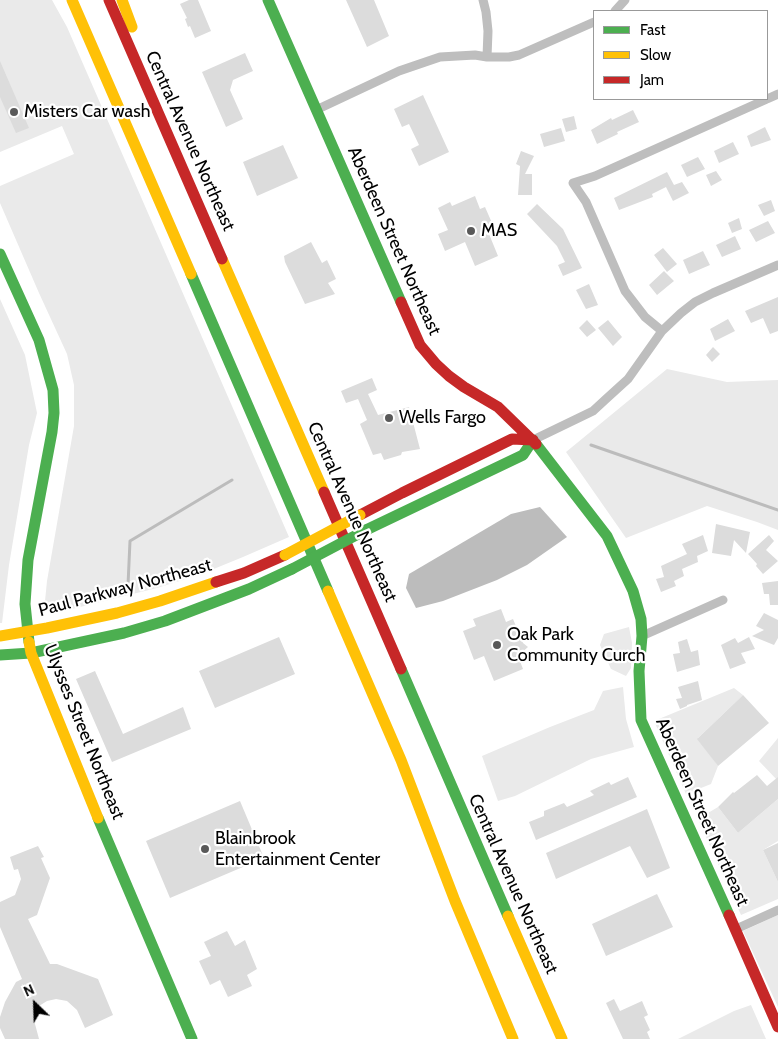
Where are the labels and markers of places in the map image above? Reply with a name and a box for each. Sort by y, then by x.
place label: Misters Car wash [24,101,150,123]
marker: Misters Car wash [8,106,20,118]
place label: MAS [481,220,517,242]
marker: MAS [465,225,477,237]
place label: Wells Fargo [399,407,486,429]
marker: Wells Fargo [383,412,395,424]
place label: Oak Park Community Curch [507,624,645,666]
marker: Oak Park Community Curch [491,639,503,651]
place label: Blainbrook Entertainment Center [215,828,380,871]
marker: Blainbrook Entertainment Center [199,843,211,855]

